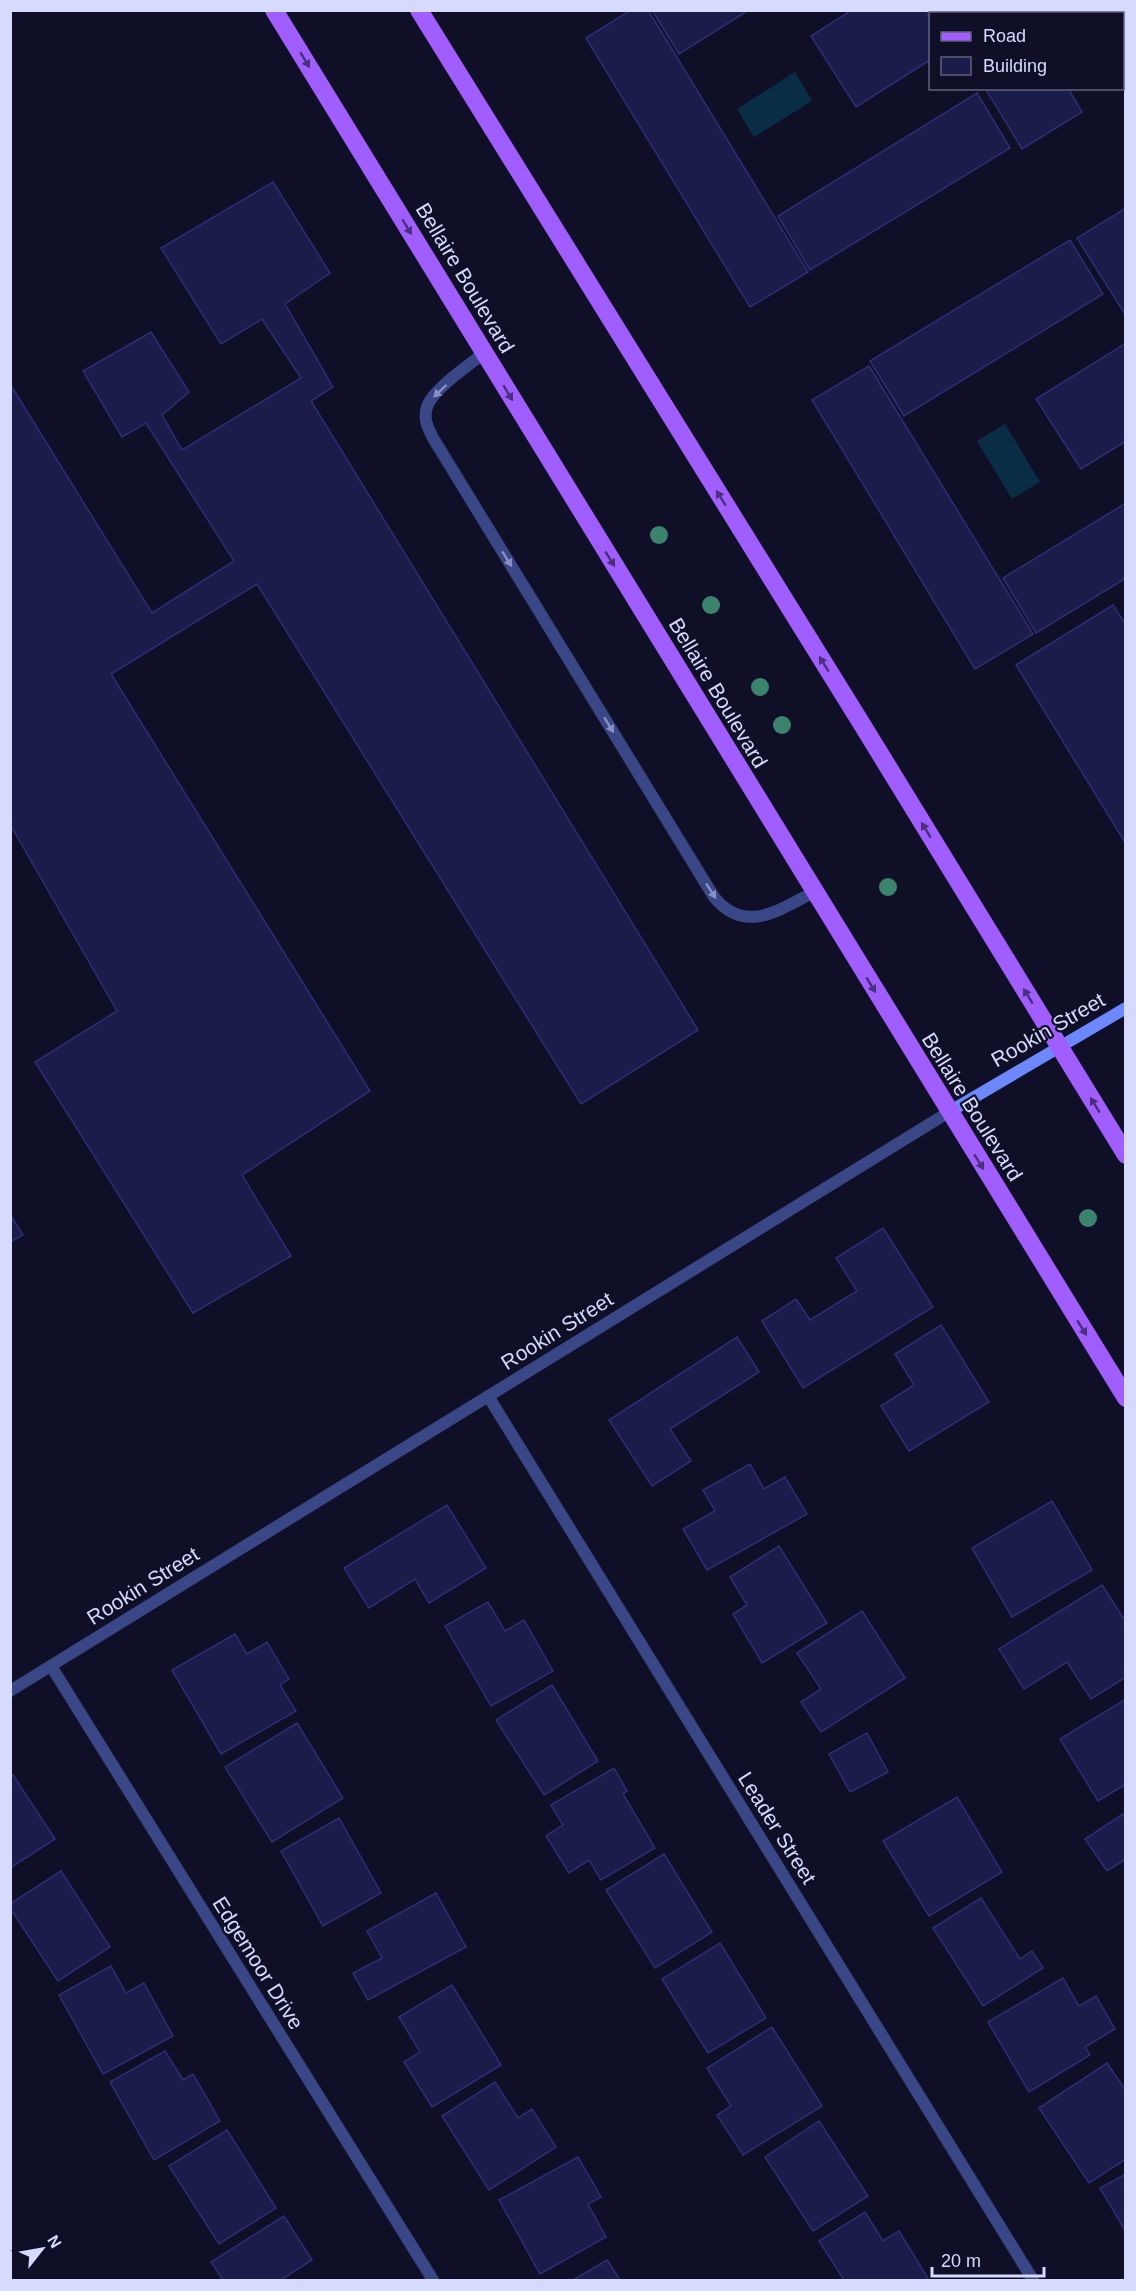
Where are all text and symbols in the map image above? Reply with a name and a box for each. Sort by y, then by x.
legend [929,12,1124,90]
text: Road [983,26,1026,46]
one-way arrow [299,52,310,68]
text: Building [983,56,1047,76]
street label: Bellaire Boulevard [412,199,519,357]
one-way arrow [401,219,412,235]
one-way arrow [432,384,447,398]
one-way arrow [503,385,514,401]
one-way arrow [716,490,727,506]
one-way arrow [501,551,512,567]
one-way arrow [605,551,616,567]
street label: Bellaire Boulevard [665,614,772,772]
one-way arrow [819,656,830,672]
one-way arrow [603,717,614,733]
one-way arrow [921,822,932,838]
one-way arrow [705,883,716,899]
one-way arrow [865,977,876,993]
street label: Rookin Street [987,988,1109,1071]
one-way arrow [1022,988,1033,1004]
street label: Bellaire Boulevard [918,1028,1027,1185]
one-way arrow [1090,1096,1100,1113]
one-way arrow [974,1154,985,1170]
street label: Rookin Street [497,1287,617,1374]
one-way arrow [1077,1319,1088,1336]
street label: Rookin Street [83,1542,203,1629]
street label: Leader Street [734,1768,821,1888]
street label: Edgemoor Drive [208,1892,308,2033]
north arrow [12,2219,72,2279]
text: N [44,2232,65,2251]
scale bar [932,2240,1044,2278]
text: 20 m [941,2251,981,2271]

